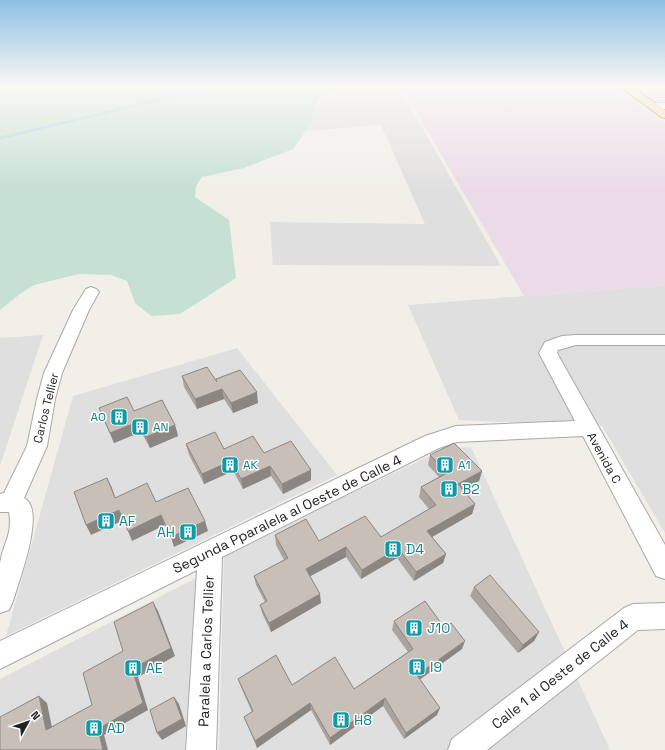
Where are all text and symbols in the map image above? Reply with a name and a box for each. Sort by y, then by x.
street label: Carlos Tellier [30,371,63,445]
building icon: AO [109,407,129,427]
place label: AO [91,409,106,425]
building icon: AN [130,417,150,437]
place label: AN [153,419,169,435]
street label: Avenida C [583,429,625,487]
street label: Segunda Pparalela al Oeste de Calle 4 [170,450,405,577]
building icon: AK [220,455,240,475]
building icon: A1 [435,455,455,475]
place label: AK [243,457,259,473]
place label: A1 [458,457,471,473]
building icon: B2 [439,479,459,499]
place label: B2 [462,480,480,498]
building icon: AF [96,511,116,531]
place label: AF [119,512,136,530]
building icon: AH [178,522,198,542]
place label: AH [157,523,175,541]
building icon: D4 [383,539,403,559]
place label: D4 [406,540,424,558]
street label: Paralela a Carlos Tellier [194,575,218,727]
street label: Calle 1 al Oeste de Calle 4 [488,615,632,733]
building icon: J10 [404,618,424,638]
place label: J10 [427,619,450,637]
building icon: I9 [407,657,427,677]
building icon: AE [123,658,143,678]
place label: I9 [430,658,442,676]
place label: AE [146,659,163,677]
north arrow [8,702,48,742]
text: N [28,708,43,723]
building icon: H8 [331,710,351,730]
place label: H8 [354,711,372,729]
building icon: AD [84,718,104,738]
place label: AD [107,719,125,737]

